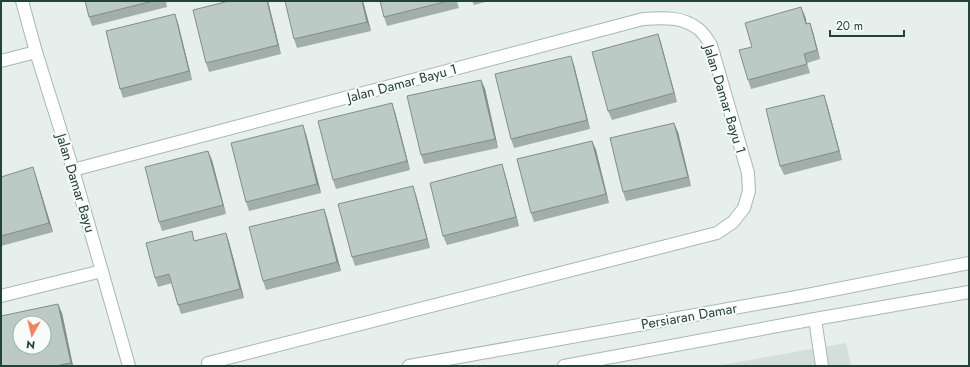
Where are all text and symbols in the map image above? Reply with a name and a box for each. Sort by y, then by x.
scale bar [830,12,904,38]
text: 20 m [836,17,863,35]
street label: Jalan Damar Bayu 1 [698,40,751,156]
street label: Jalan Damar Bayu 1 [343,59,459,108]
street label: Jalan Damar Bayu [51,129,101,235]
street label: Persiaran Damar [639,298,739,334]
north arrow [12,315,52,355]
text: N [25,336,36,353]

